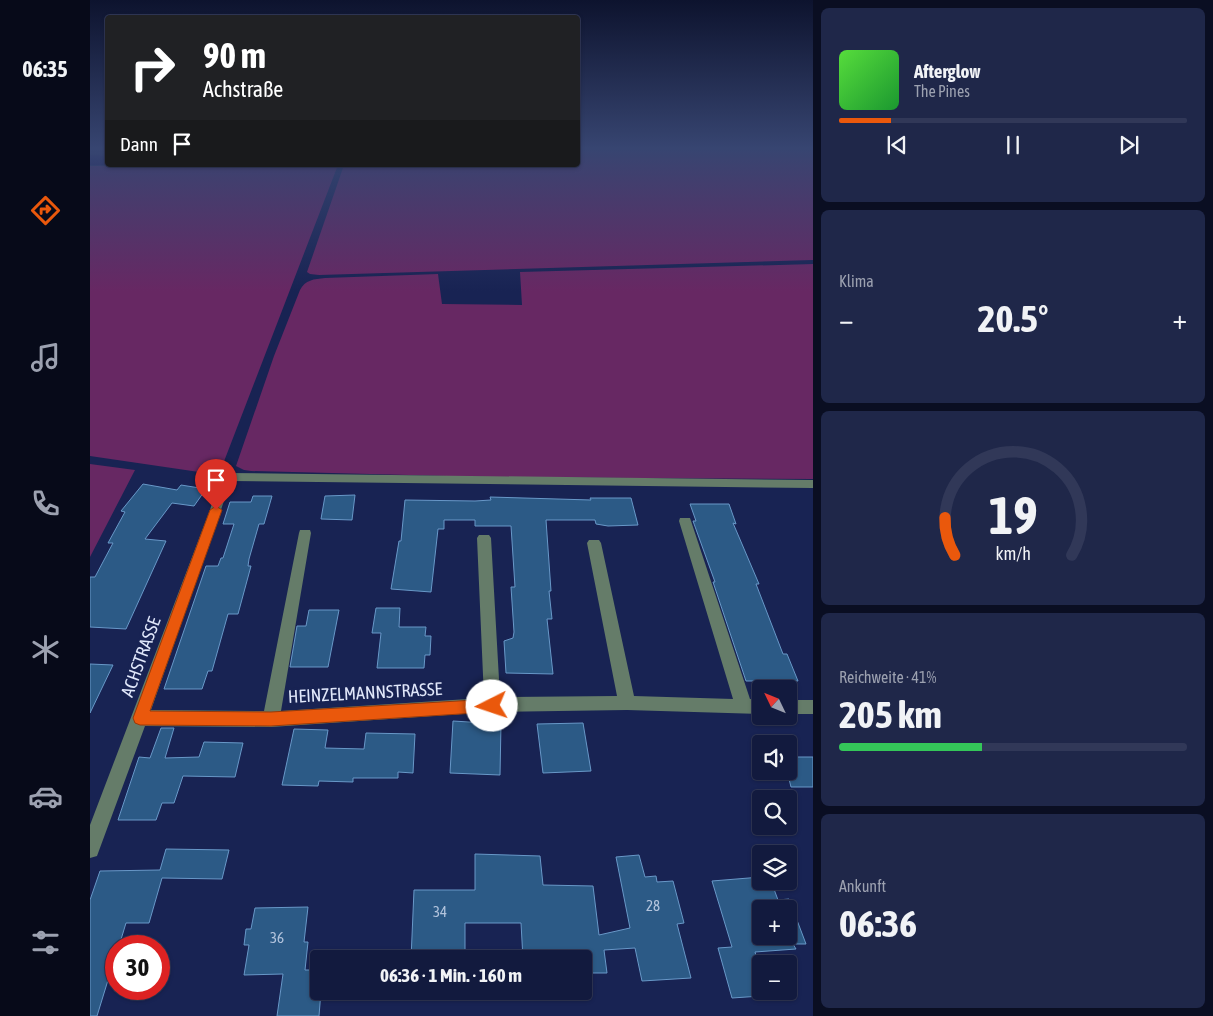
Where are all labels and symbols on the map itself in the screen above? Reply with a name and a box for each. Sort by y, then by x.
pin [195,459,237,510]
street label: ACHSTRASSE [116,614,165,700]
street label: HEINZELMANNSTRASSE [287,678,443,707]
position arrow [465,679,517,731]
north arrow [752,680,798,725]
house number: 28 [646,897,660,914]
house number: 34 [433,903,447,920]
house number: 36 [270,929,284,946]
speed limit sign: 30 [105,935,170,1000]

